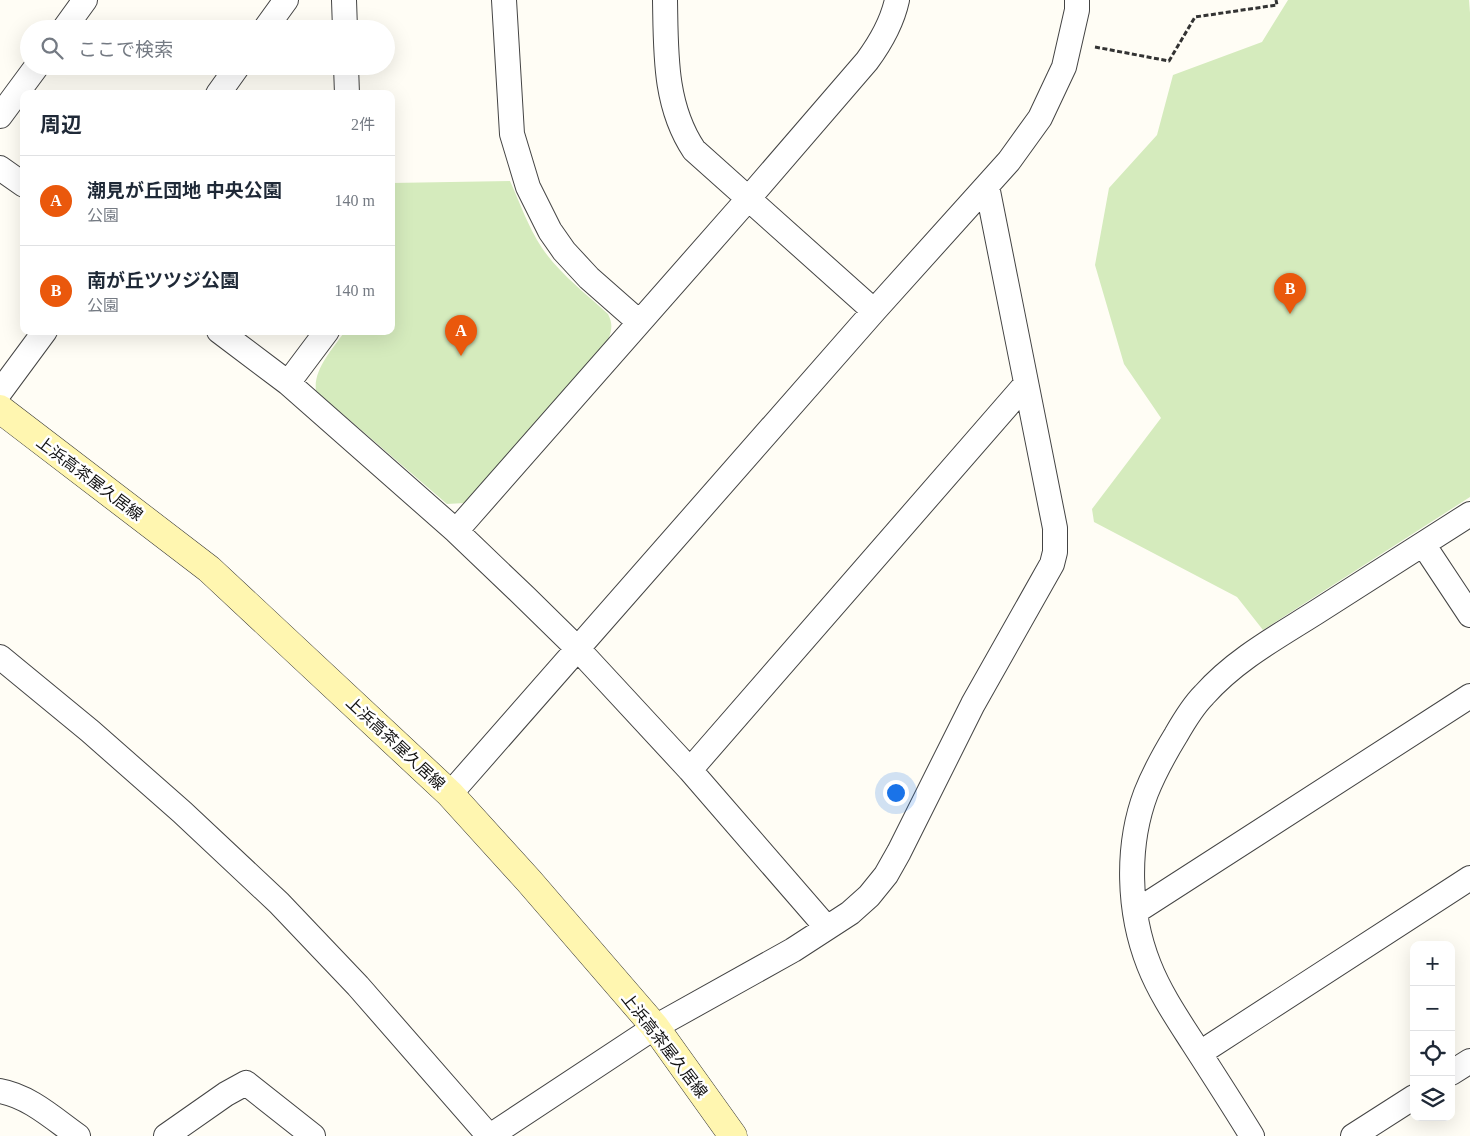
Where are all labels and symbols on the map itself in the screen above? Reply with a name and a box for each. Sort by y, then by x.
pin: B [1274,273,1306,314]
pin: A [445,315,477,356]
street label: 上浜高茶屋久居線 [33,433,146,524]
street label: 上浜高茶屋久居線 [343,693,448,793]
your location [883,780,909,806]
street label: 上浜高茶屋久居線 [619,990,711,1101]

